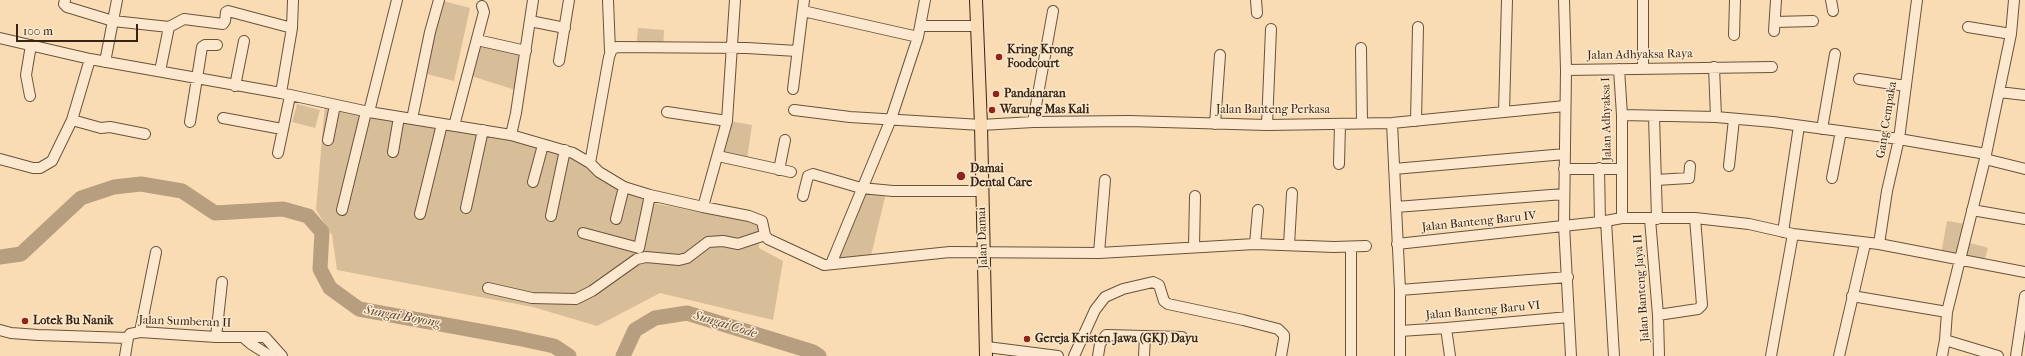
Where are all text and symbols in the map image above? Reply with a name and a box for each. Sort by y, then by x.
scale bar [18,16,140,42]
text: 100 m [23,24,53,38]
place label: Kring Krong Foodcourt [1007,43,1073,71]
street label: Jalan Adhyaksa Raya [1587,47,1693,63]
marker: Kring Krong Foodcourt [994,52,1004,62]
street label: Jalan Adhyaksa I [1599,77,1615,161]
street label: Gang Cempaka [1874,80,1900,160]
place label: Pandanaran [1004,87,1066,101]
marker: Pandanaran [991,89,1001,99]
place label: Warung Mas Kali [1000,103,1089,117]
street label: Jalan Banteng Perkasa [1216,103,1330,117]
marker: Warung Mas Kali [987,105,997,115]
place label: Damai Dental Care [970,162,1032,190]
marker: Damai Dental Care [955,170,967,182]
street label: Jalan Damai [975,207,991,269]
street label: Jalan Banteng Baru IV [1421,209,1537,235]
street label: Jalan Banteng Jaya II [1631,234,1653,342]
street label: Jalan Banteng Baru VI [1425,299,1541,323]
water label: Sungai Boyong [363,303,441,331]
water label: Sungai Code [691,308,759,342]
street label: Jalan Sumberan II [138,313,232,331]
place label: Lotek Bu Nanik [33,314,114,328]
marker: Lotek Bu Nanik [20,316,30,326]
place label: Gereja Kristen Jawa (GKJ) Dayu [1035,332,1198,346]
marker: Gereja Kristen Jawa (GKJ) Dayu [1022,334,1032,344]

